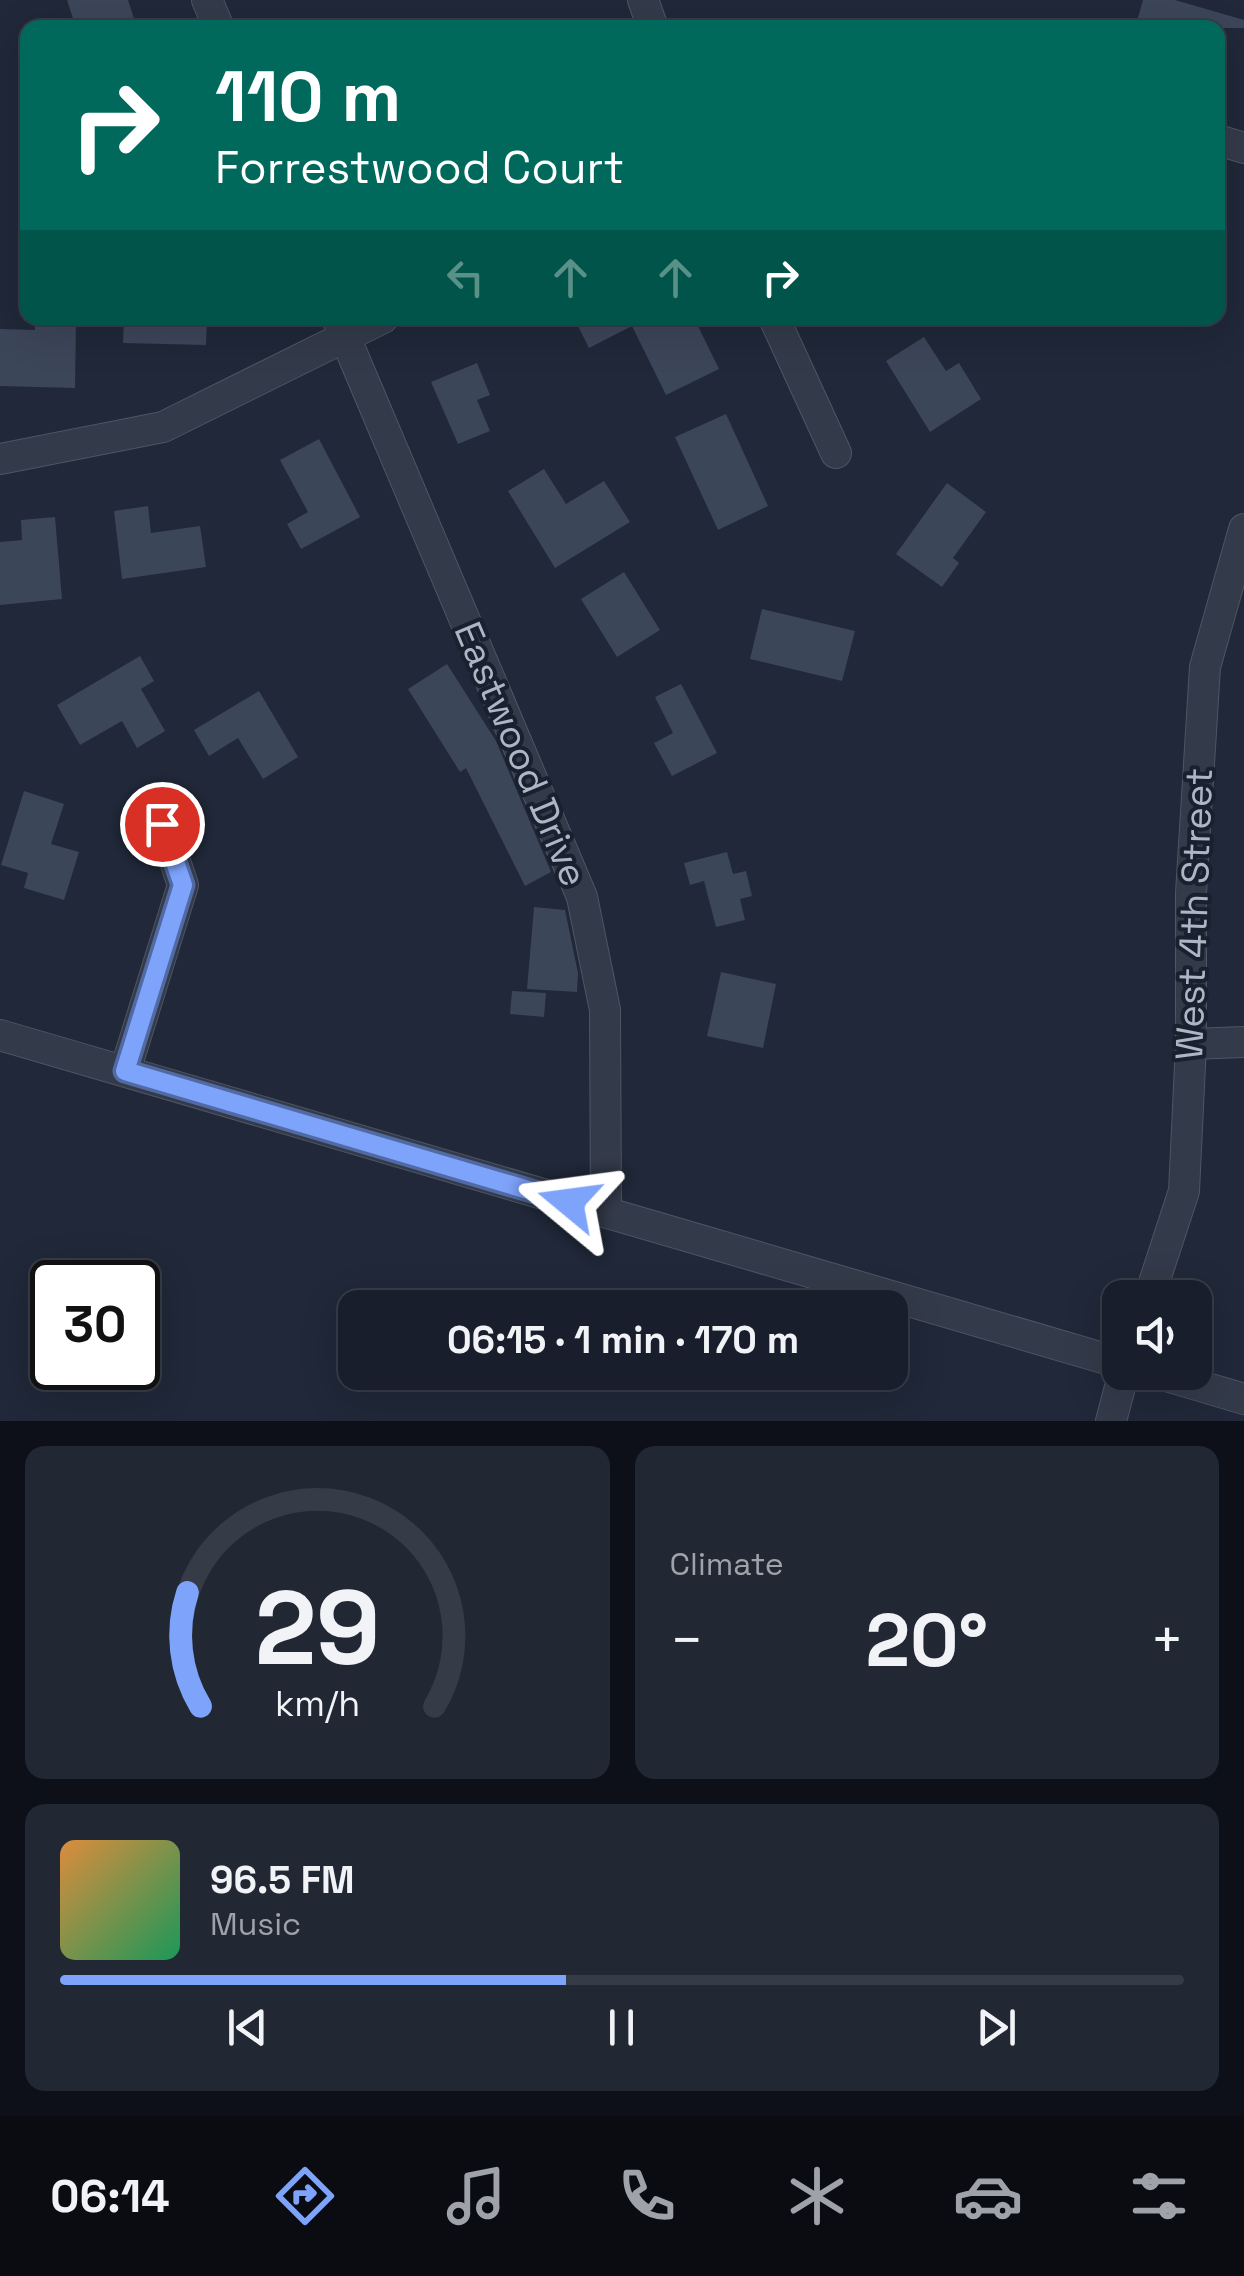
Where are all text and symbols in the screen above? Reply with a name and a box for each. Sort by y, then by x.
text: 110 m [215,52,401,141]
icon: right [50,60,180,190]
text: Forrestwood Court [215,139,624,196]
icon: left [438,250,493,305]
icon: ahead [543,250,598,305]
icon: ahead [648,250,703,305]
icon: right [753,250,808,305]
street label: Eastwood Drive [444,615,598,893]
street label: West 4th Street [1165,767,1223,1061]
pin [120,782,205,867]
icon: arrive [135,797,190,852]
position arrow [517,1150,621,1254]
speed limit sign: 30 [30,1260,160,1390]
map controls [1102,1280,1212,1390]
button: sound [1102,1280,1212,1390]
text: 06:15 · 1 min · 170 m [447,1316,799,1364]
text: Climate [670,1544,784,1584]
text: 29 [254,1562,380,1694]
text: 20° [865,1592,988,1688]
text: − [670,1605,704,1675]
text: + [1150,1605,1184,1675]
text: km/h [275,1681,360,1726]
text: 96.5 FM [210,1856,354,1904]
text: Music [210,1904,301,1944]
icon: previous [220,2000,275,2055]
icon: pause [594,2000,649,2055]
icon: next [969,2000,1024,2055]
icon: directions [270,2161,340,2231]
icon: music [441,2161,511,2231]
icon: phone [612,2161,682,2231]
icon: climate [782,2161,852,2231]
icon: car [953,2161,1023,2231]
icon: filters [1124,2161,1194,2231]
text: 06:14 [50,2168,170,2225]

